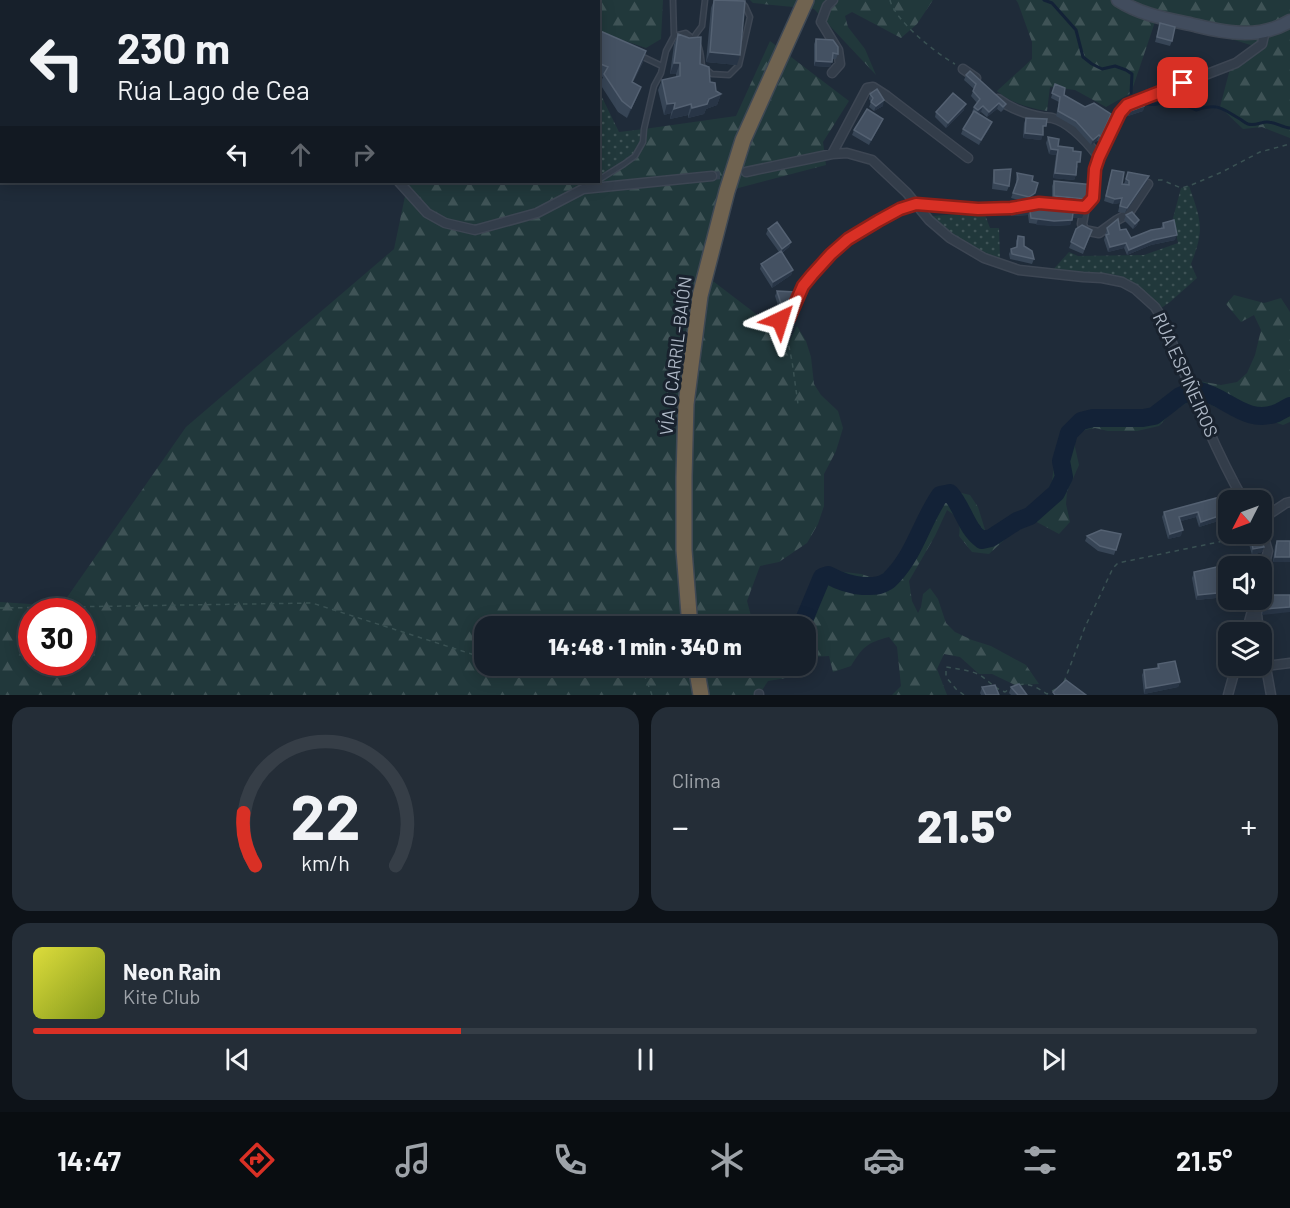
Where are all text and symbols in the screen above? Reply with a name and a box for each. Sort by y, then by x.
text: 230 m [117,22,230,72]
icon: left [18,24,96,102]
pin [1157,57,1208,108]
icon: arrive [1166,66,1199,99]
text: Rúa Lago de Cea [117,73,310,105]
icon: left [221,138,254,171]
icon: ahead [284,138,317,171]
icon: right [347,138,380,171]
street label: VÍA O CARRIL-BAIÓN [654,275,696,437]
position arrow [748,288,812,352]
street label: RÚA ESPIÑEIROS [1149,309,1223,440]
north arrow [1218,490,1272,544]
map controls [1218,490,1272,676]
button: sound [1218,556,1272,610]
speed limit sign: 30 [18,598,96,676]
button: layers [1218,622,1272,676]
text: 14:48 · 1 min · 340 m [548,633,742,659]
text: Clima [672,768,721,792]
text: 22 [291,778,360,852]
text: 21.5° [917,798,1012,852]
text: − [672,806,689,846]
text: + [1241,806,1257,846]
text: km/h [301,850,350,875]
text: Neon Rain [123,958,221,984]
text: Kite Club [123,984,200,1008]
icon: previous [221,1043,254,1076]
icon: pause [629,1043,662,1076]
icon: next [1037,1043,1070,1076]
icon: directions [236,1139,278,1181]
icon: music [392,1139,434,1181]
icon: phone [549,1139,591,1181]
icon: climate [706,1139,748,1181]
icon: car [863,1139,905,1181]
icon: filters [1019,1139,1061,1181]
text: 14:47 [57,1144,121,1176]
text: 21.5° [1176,1144,1233,1176]

